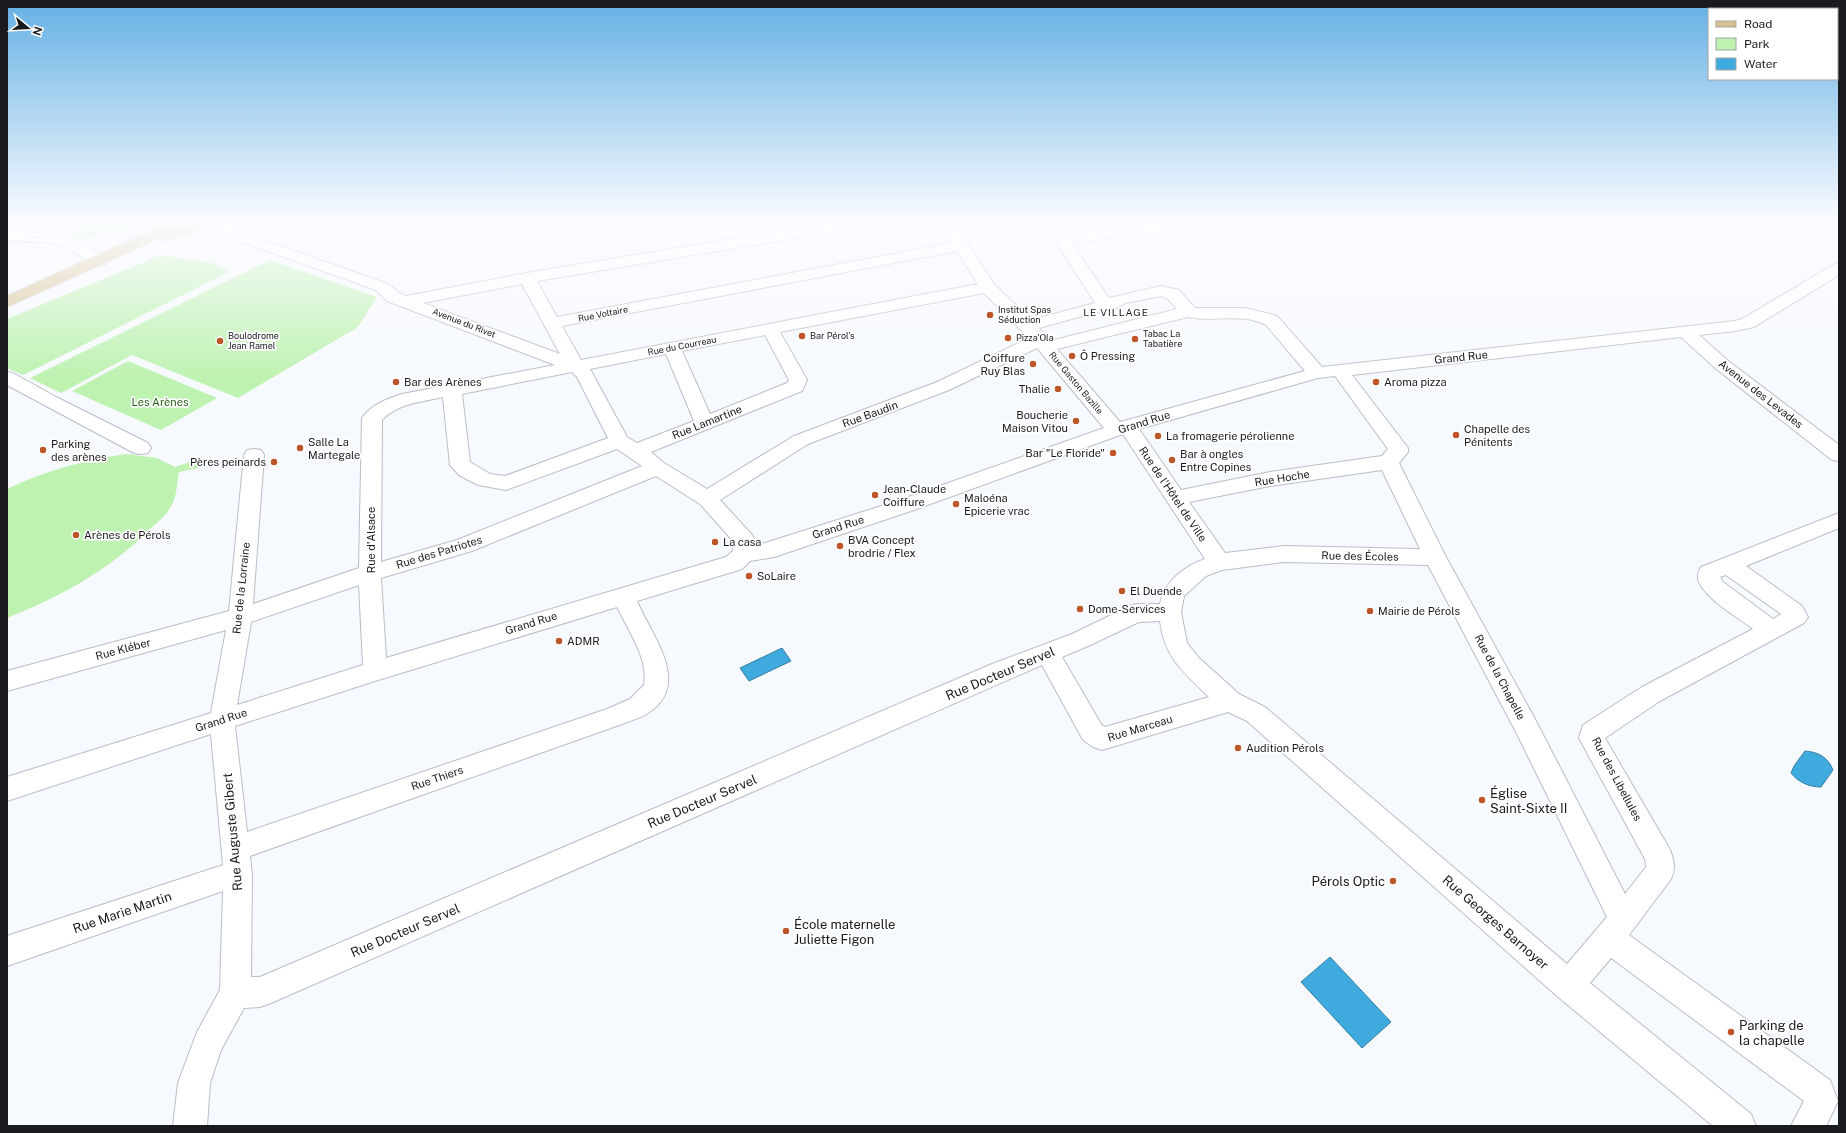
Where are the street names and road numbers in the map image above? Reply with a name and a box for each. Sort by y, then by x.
street label: Rue Voltaire [577,303,629,324]
street label: Avenue du Rivet [431,305,498,340]
street label: Rue du Courreau [647,333,717,358]
street label: Grand Rue [1434,348,1488,366]
street label: Rue Gaston Bazille [1047,349,1106,416]
street label: Avenue des Levades [1717,357,1806,431]
street label: Rue Baudin [841,398,899,430]
street label: Rue Lamartine [670,403,744,441]
street label: Grand Rue [1117,408,1171,436]
street label: Rue de l'Hôtel de Ville [1137,444,1209,544]
street label: Rue Hoche [1254,468,1310,488]
street label: Rue d'Alsace [365,507,377,573]
street label: Grand Rue [811,513,865,541]
street label: Rue des Patriotes [395,533,484,571]
street label: Rue de la Lorraine [230,542,252,634]
street label: Rue des Écoles [1321,548,1399,563]
street label: Grand Rue [504,609,558,637]
street label: Rue de la Chapelle [1472,632,1528,722]
street label: Rue Kléber [94,636,152,662]
street label: Rue Docteur Servel [943,644,1057,703]
street label: Grand Rue [194,706,248,734]
street label: Rue Marceau [1106,712,1174,744]
street label: Rue des Libellules [1590,735,1644,823]
street label: Rue Thiers [409,763,465,793]
street label: Rue Auguste Gibert [220,772,245,892]
street label: Rue Docteur Servel [645,772,759,831]
street label: Rue Georges Barnoyer [1440,872,1552,973]
street label: Rue Marie Martin [71,889,174,936]
street label: Rue Docteur Servel [348,901,462,960]

